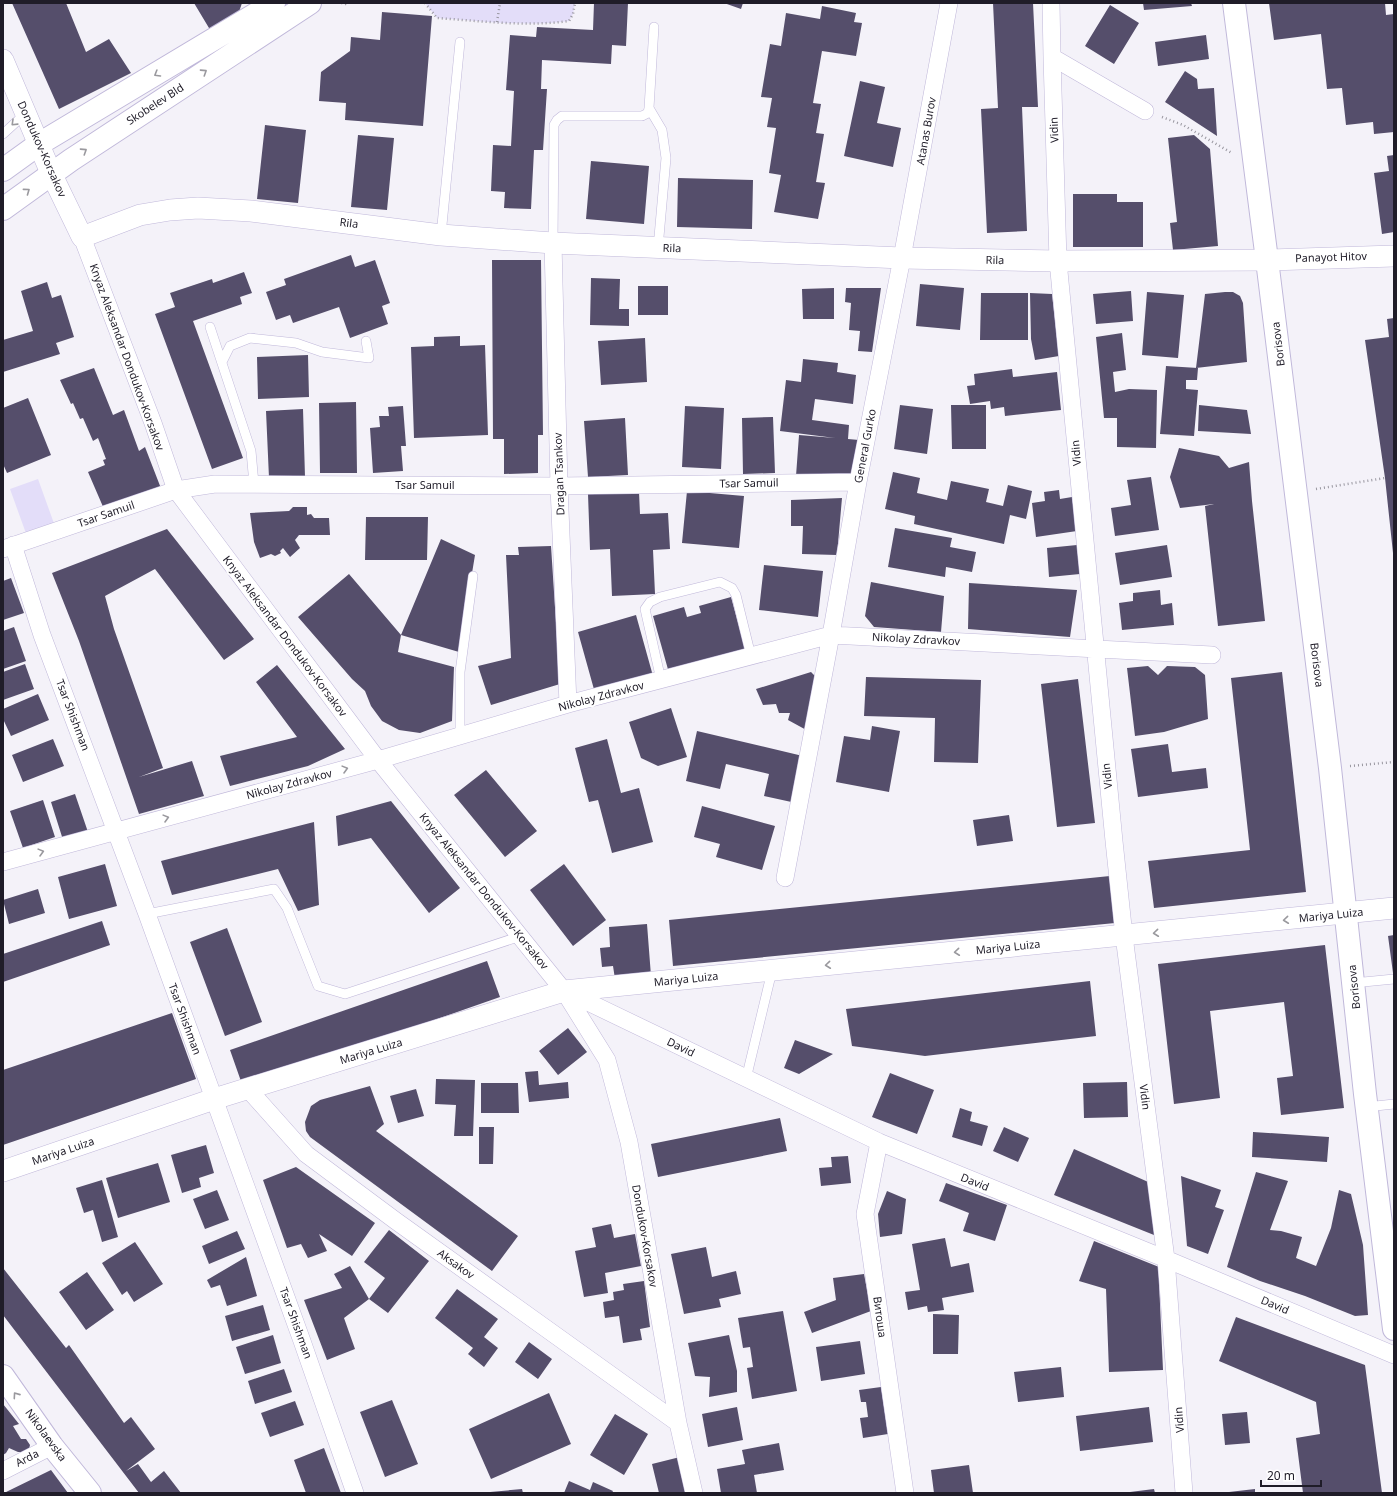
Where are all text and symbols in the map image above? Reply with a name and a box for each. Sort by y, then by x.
one-way arrow [200,69,207,77]
one-way arrow [154,70,161,77]
street label: Skobelev Bld [123,79,186,128]
street label: Atanas Burov [912,95,939,166]
street label: Dondukov-Korsakov [14,98,71,200]
street label: Vidin [1046,117,1061,143]
one-way arrow [11,119,19,126]
one-way arrow [80,148,87,156]
one-way arrow [23,188,30,196]
street label: Rila [339,214,359,231]
street label: Rila [662,240,682,255]
street label: Panayot Hitov [1295,248,1368,265]
street label: Rila [986,252,1004,267]
street label: Knyaz Aleksandar Dondukov-Korsakov [87,261,168,453]
street label: Borisova [1267,321,1288,367]
street label: General Gurko [850,407,879,484]
street label: Dragan Tsankov [550,432,567,516]
street label: Vidin [1067,440,1084,467]
street label: Tsar Samuil [719,474,779,491]
street label: Tsar Samuil [395,477,455,492]
street label: Tsar Samuil [75,497,136,530]
street label: Knyaz Aleksandar Dondukov-Korsakov [220,552,351,720]
street label: Nikolay Zdravkov [872,629,961,648]
street label: Borisova [1307,642,1328,688]
street label: Tsar Shishman [53,677,94,753]
street label: Nikolay Zdravkov [556,677,646,714]
street label: Vidin [1098,762,1115,790]
street label: Nikolay Zdravkov [244,765,334,802]
one-way arrow [342,765,349,774]
street label: Knyaz Aleksandar Dondukov-Korsakov [416,809,553,973]
one-way arrow [163,814,169,822]
one-way arrow [37,848,44,857]
street label: Mariya Luiza [1298,904,1364,925]
one-way arrow [1283,915,1289,924]
one-way arrow [1153,928,1159,937]
street label: Mariya Luiza [975,936,1041,957]
one-way arrow [954,948,960,957]
one-way arrow [825,960,831,969]
street label: Borisova [1344,964,1363,1010]
street label: Mariya Luiza [653,968,719,989]
street label: Tsar Shishman [166,981,205,1057]
street label: David [665,1033,698,1060]
street label: Mariya Luiza [338,1034,404,1067]
street label: Vidin [1136,1083,1155,1111]
street label: Mariya Luiza [30,1133,96,1168]
street label: David [959,1169,992,1194]
street label: Dondukov-Korsakov [629,1183,662,1289]
street label: Aksakov [435,1245,478,1282]
street label: Tsar Shishman [277,1285,316,1361]
street label: David [1259,1292,1292,1317]
street label: Витоша [870,1295,891,1339]
one-way arrow [13,1392,21,1399]
street label: Nikolaevska [22,1405,71,1464]
street label: Vidin [1170,1407,1187,1433]
street label: Arda [13,1445,41,1470]
scale bar [1261,1462,1321,1488]
text: 20 m [1267,1467,1295,1484]

